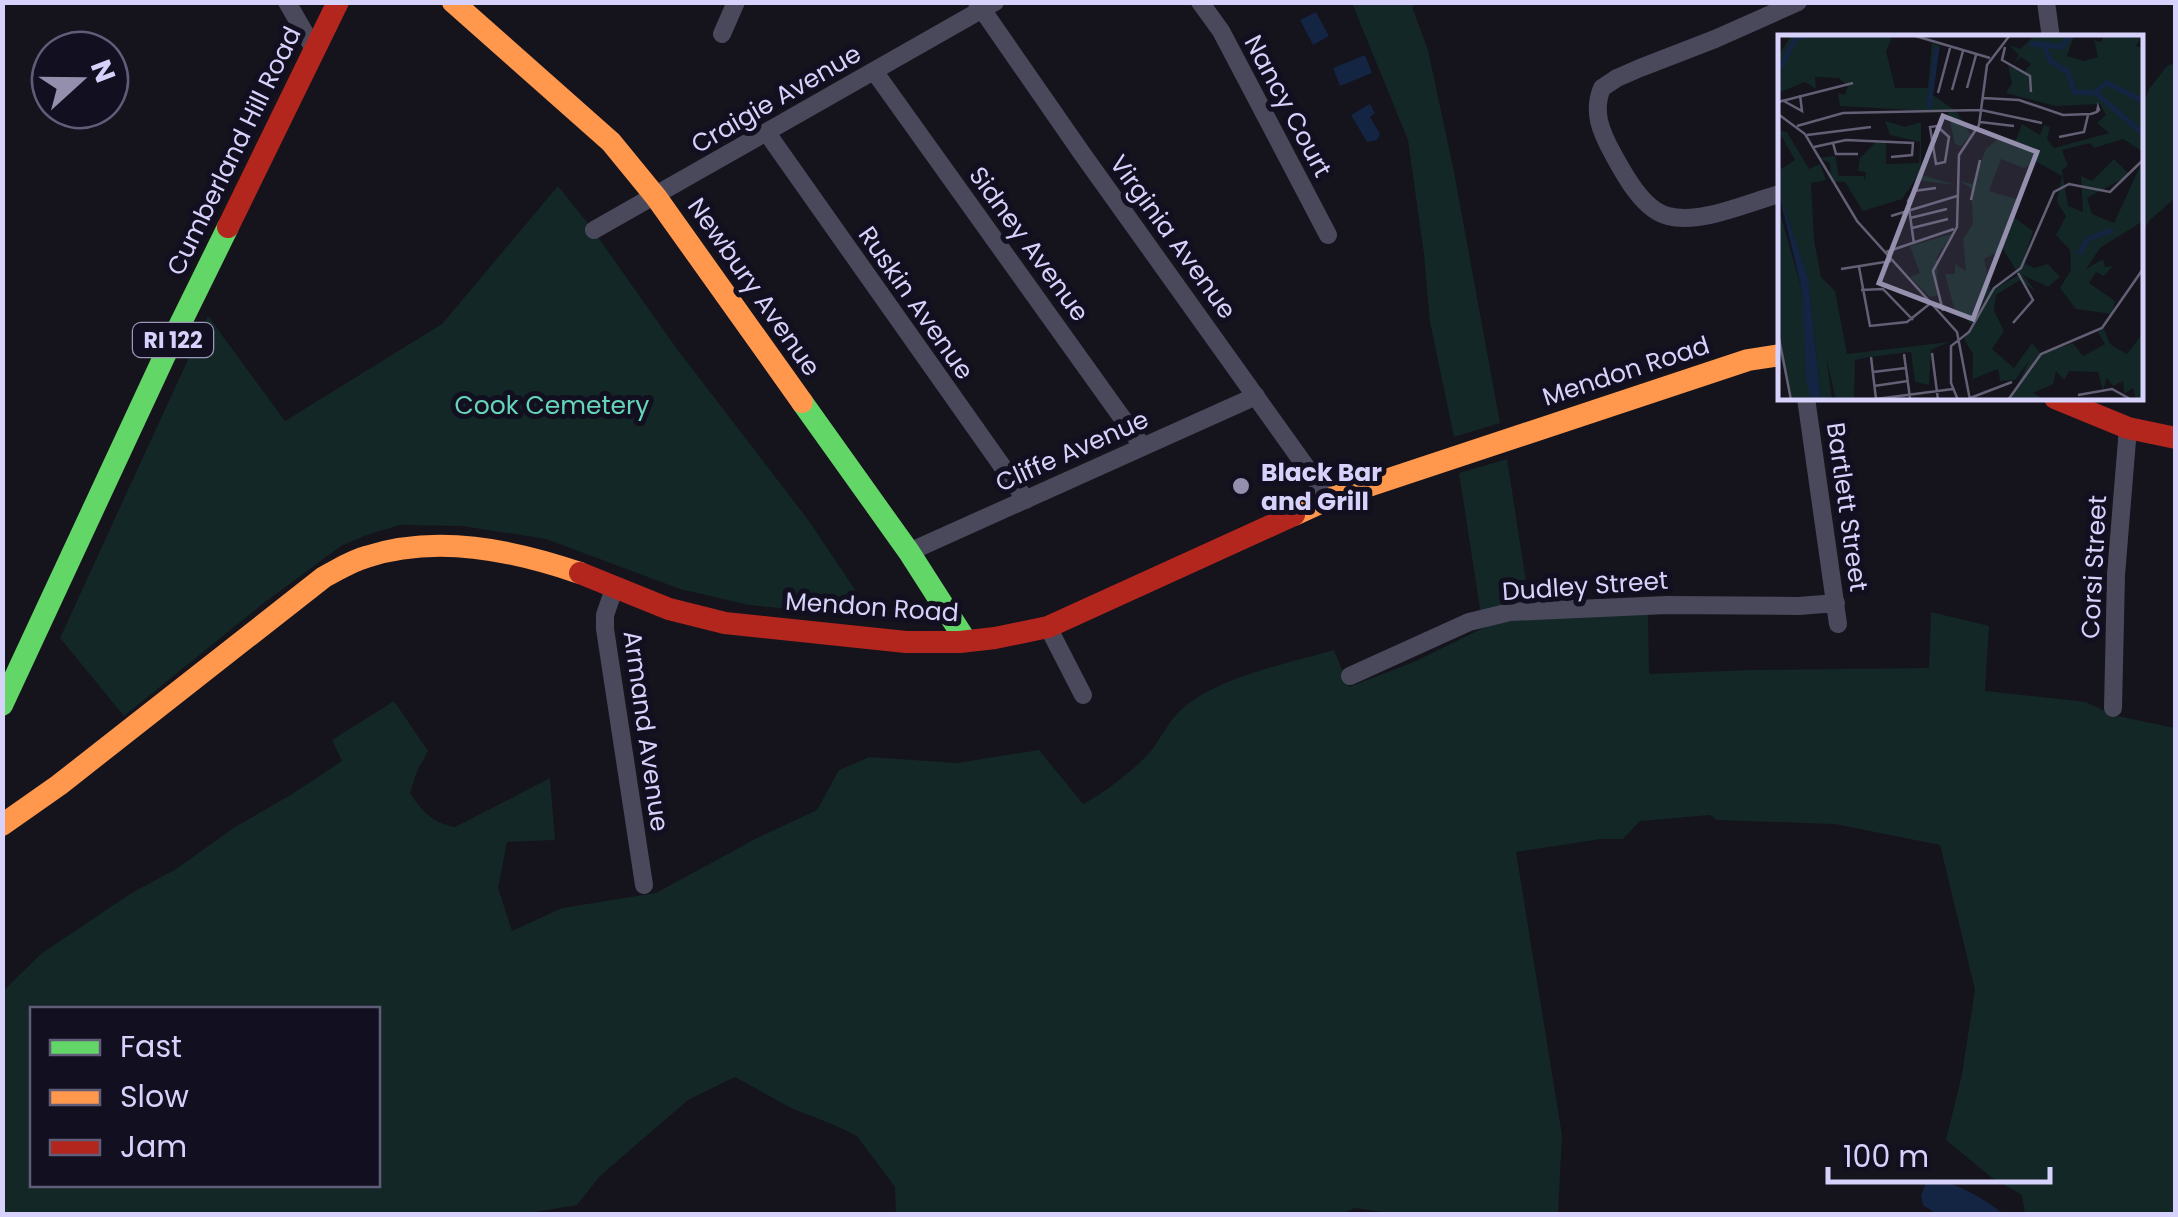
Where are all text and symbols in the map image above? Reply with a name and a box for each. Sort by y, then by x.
street label: Cumberland Hill Road [158,21,310,281]
street label: Nancy Court [1236,29,1340,183]
north arrow [30,30,130,130]
inset map [1778,35,2143,400]
street label: Craigie Avenue [685,36,867,162]
text: N [81,54,125,88]
street label: Virginia Avenue [1102,148,1244,326]
street label: Sidney Avenue [961,159,1097,329]
street label: Newbury Avenue [679,191,829,383]
street label: Ruskin Avenue [850,219,982,387]
road number: RI 122 [133,323,213,357]
street label: Mendon Road [1538,328,1714,414]
park label: Cook Cemetery [455,388,649,423]
street label: Cliffe Avenue [990,402,1154,500]
street label: Bartlett Street [1818,420,1876,594]
place label: Black Bar and Grill [1261,455,1382,519]
marker: Black Bar and Grill [1230,475,1252,497]
street label: Corsi Street [2073,494,2115,640]
street label: Dudley Street [1501,563,1669,609]
street label: Mendon Road [784,583,960,631]
street label: Armand Avenue [615,628,677,834]
legend [30,1007,380,1187]
text: Fast [120,1025,182,1068]
text: Slow [120,1075,189,1118]
scale bar [1828,1122,2050,1184]
text: Jam [120,1125,187,1168]
text: 100 m [1843,1135,1929,1178]

